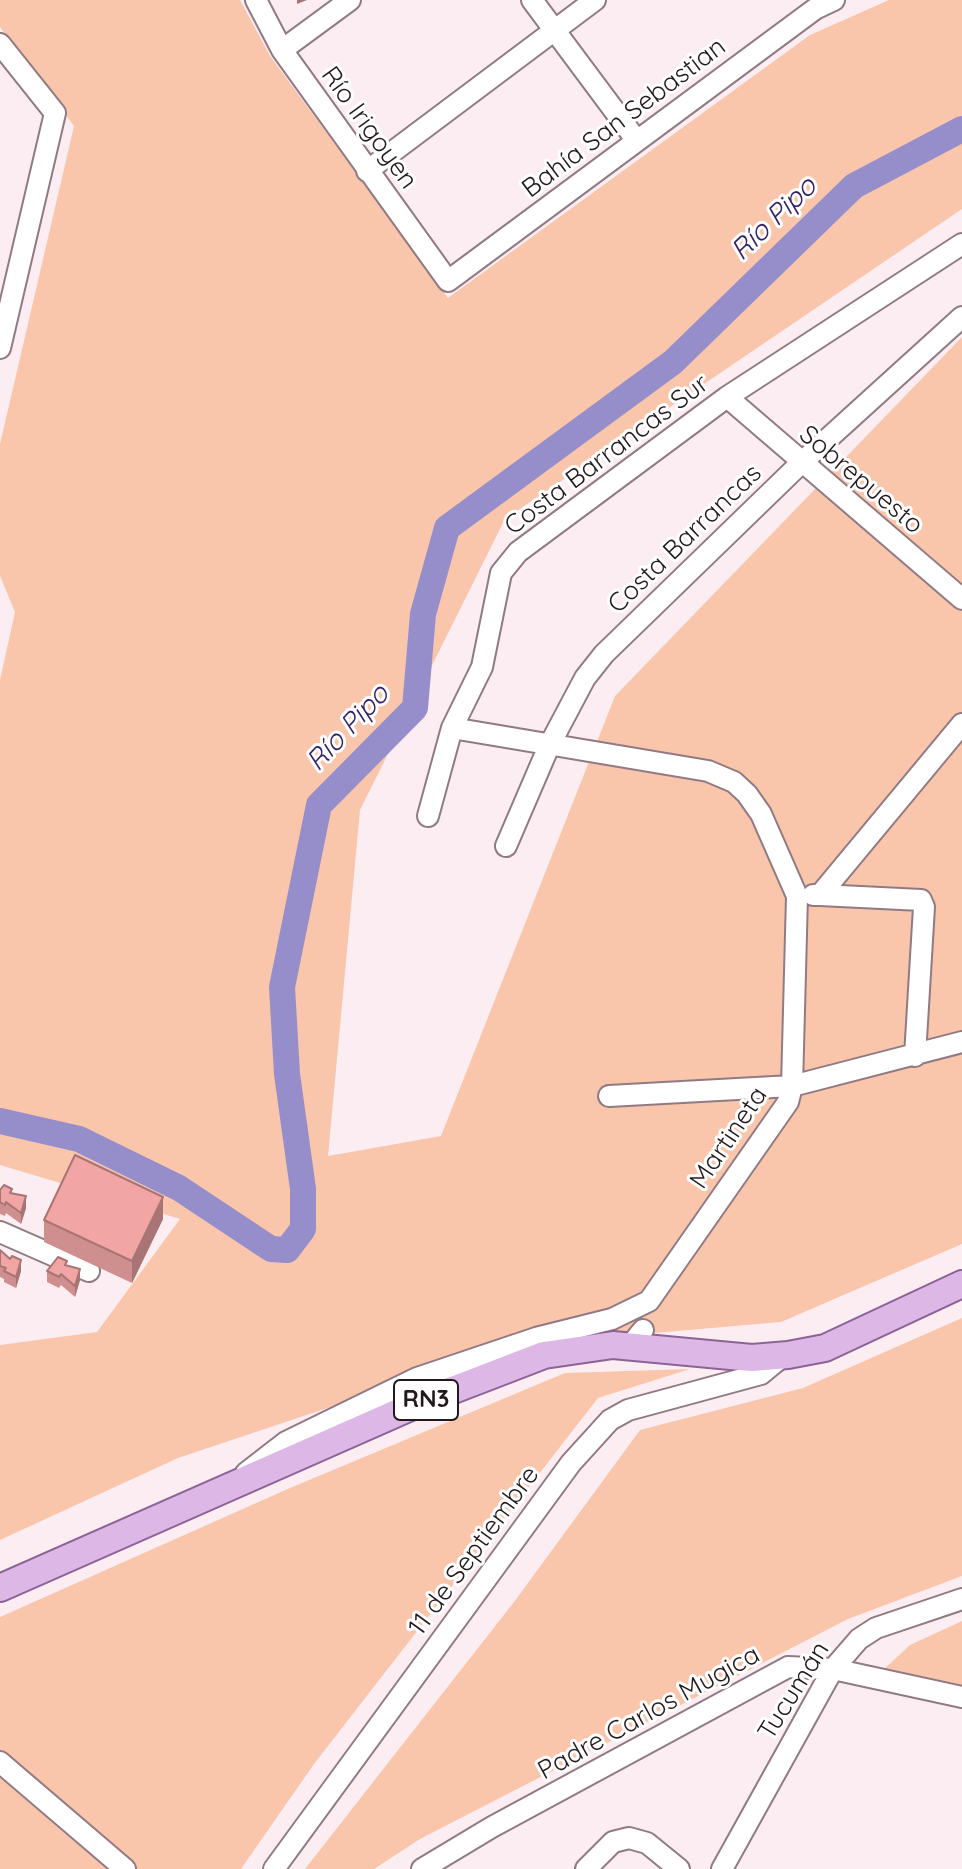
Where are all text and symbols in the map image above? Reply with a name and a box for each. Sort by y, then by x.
street label: Bahía San Sebastian [516,31,732,205]
street label: Río Irigoyen [314,61,424,195]
water label: Río Pipo [724,170,824,268]
street label: Costa Barrancas Sur [499,368,715,542]
street label: Sobrepuesto [793,419,929,541]
street label: Costa Barrancas [602,458,768,620]
water label: Río Pipo [300,678,396,778]
street label: Martineta [684,1081,774,1195]
road number: RN3 [394,1380,458,1420]
street label: 11 de Septiembre [402,1460,546,1642]
street label: Tucumán [752,1636,836,1746]
street label: Padre Carlos Mugica [533,1639,765,1787]

